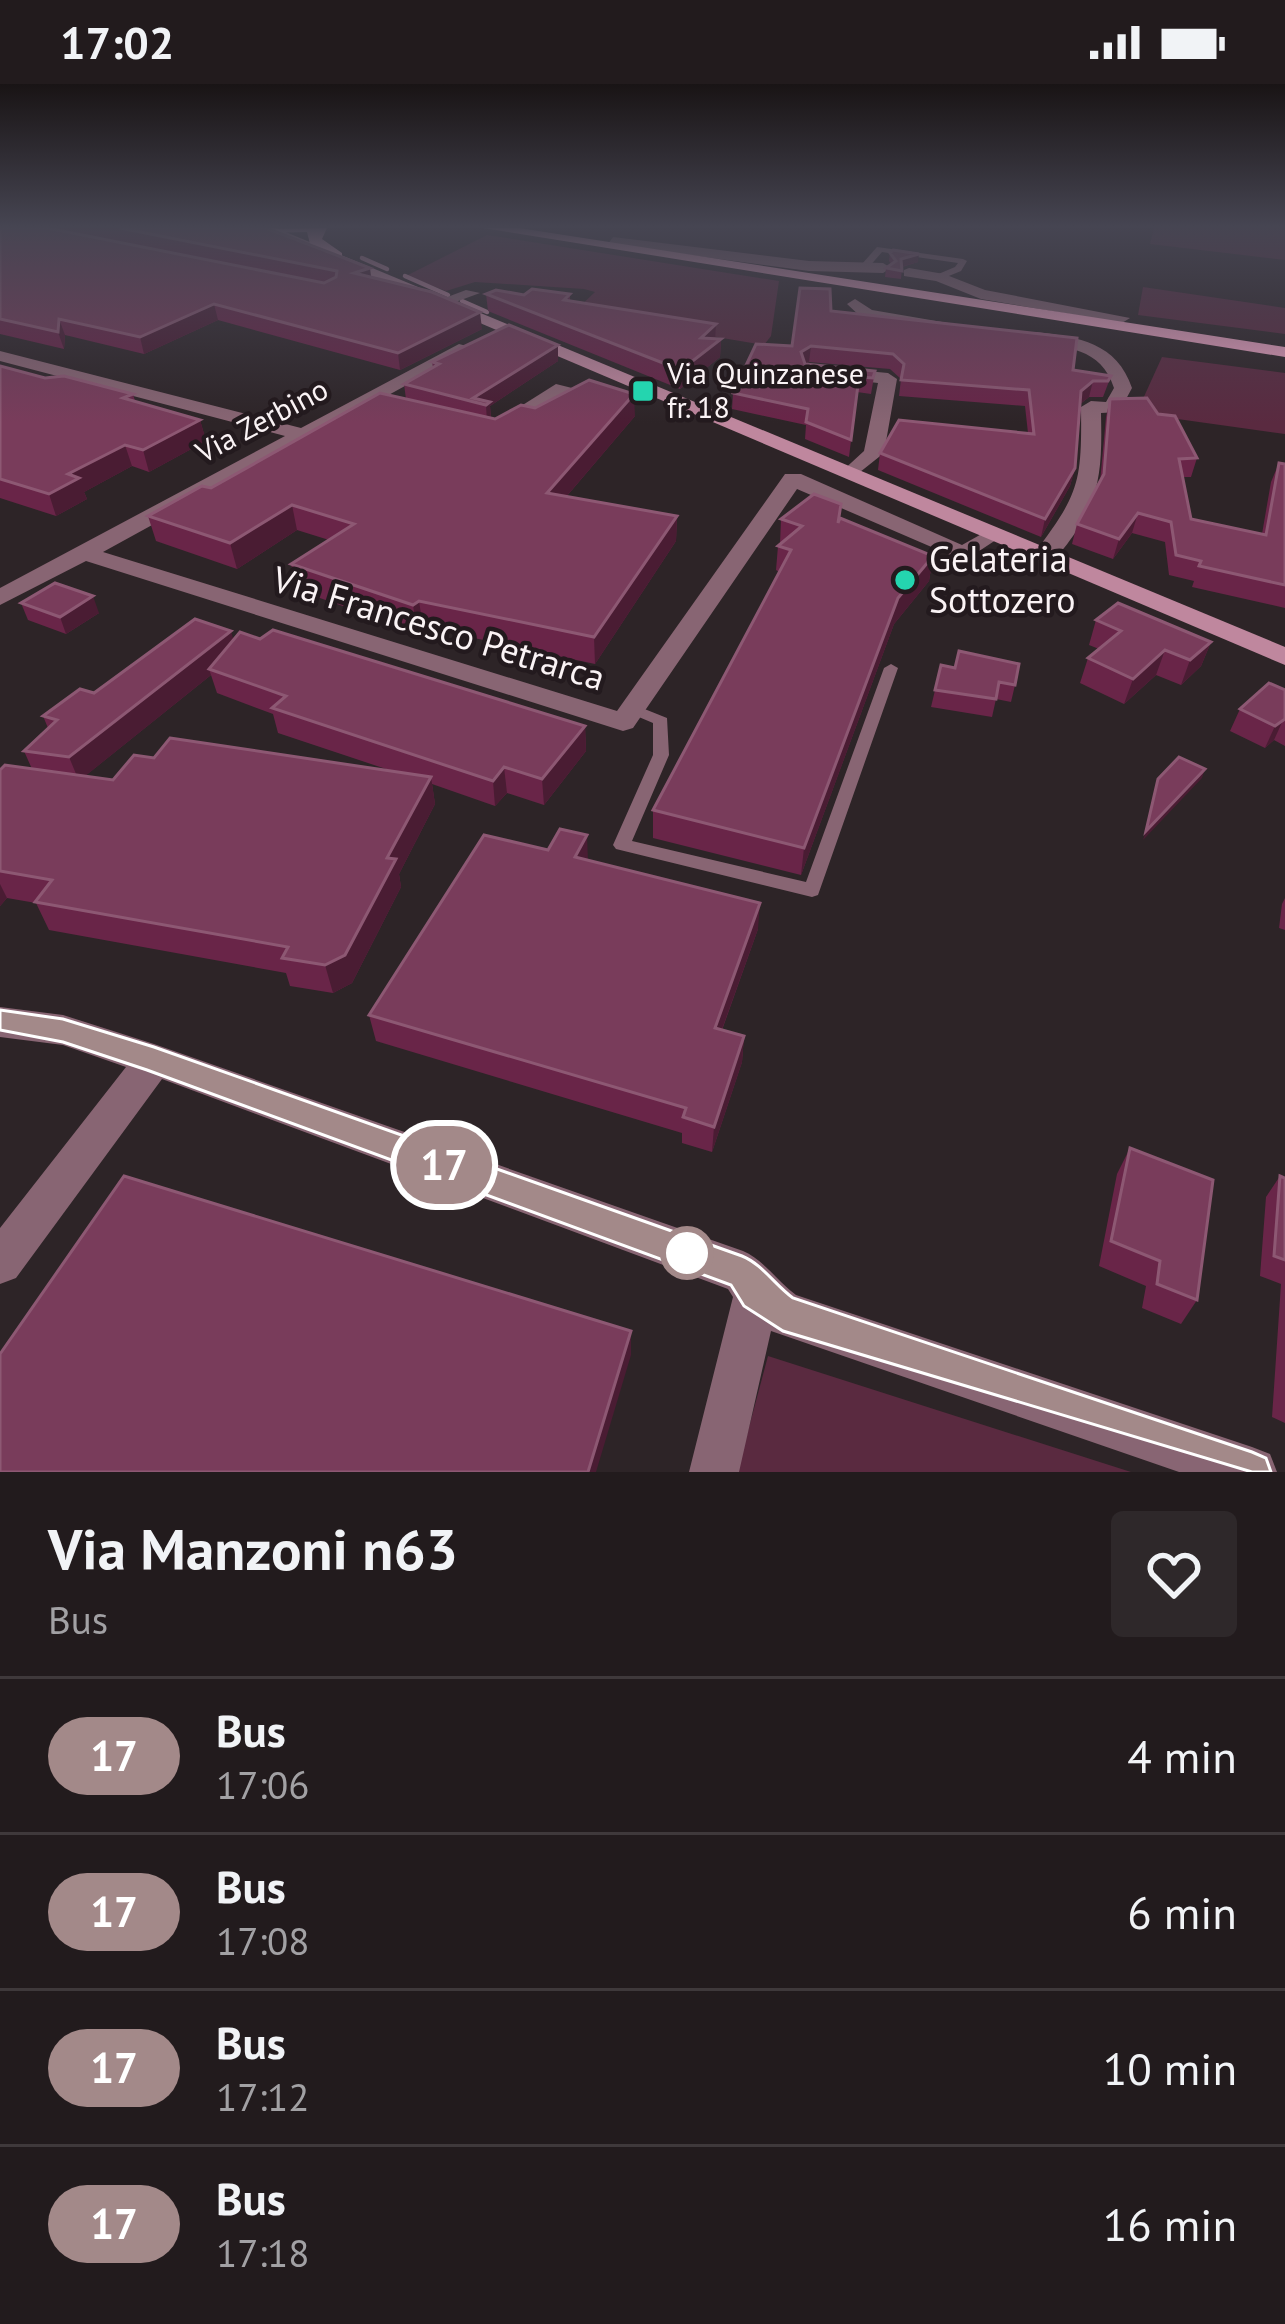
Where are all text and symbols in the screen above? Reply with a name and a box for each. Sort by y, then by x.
text: 17:02 [60,13,174,71]
place label: Via Quinzanese fr. 18 [666,353,864,426]
street label: Via Zerbino [188,369,334,471]
marker: Via Quinzanese fr. 18 [630,378,656,404]
place label: Gelateria Sottozero [929,535,1075,623]
street label: Via Francesco Petrarca [266,554,611,700]
marker: Gelateria Sottozero [892,567,918,593]
line badge: 17 [390,1126,498,1204]
text: 17 [420,1137,468,1192]
unlabelled marker [662,1228,712,1278]
button: heart [1111,1511,1237,1637]
text: Via Manzoni n63 [48,1512,458,1586]
text: Bus [48,1594,108,1645]
text: Bus [216,1701,286,1759]
text: 4 min [1127,1727,1237,1785]
text: 17 [90,1728,138,1783]
text: 17:06 [216,1759,310,1810]
text: Bus [216,1857,286,1915]
text: 6 min [1127,1883,1237,1941]
text: 17 [90,1884,138,1939]
text: 17:08 [216,1915,310,1966]
text: Bus [216,2013,286,2071]
text: 10 min [1103,2039,1237,2097]
text: 17 [90,2040,138,2095]
text: 17:12 [216,2071,310,2122]
text: Bus [216,2169,286,2227]
text: 16 min [1103,2195,1237,2253]
text: 17 [90,2196,138,2251]
text: 17:18 [216,2227,310,2278]

